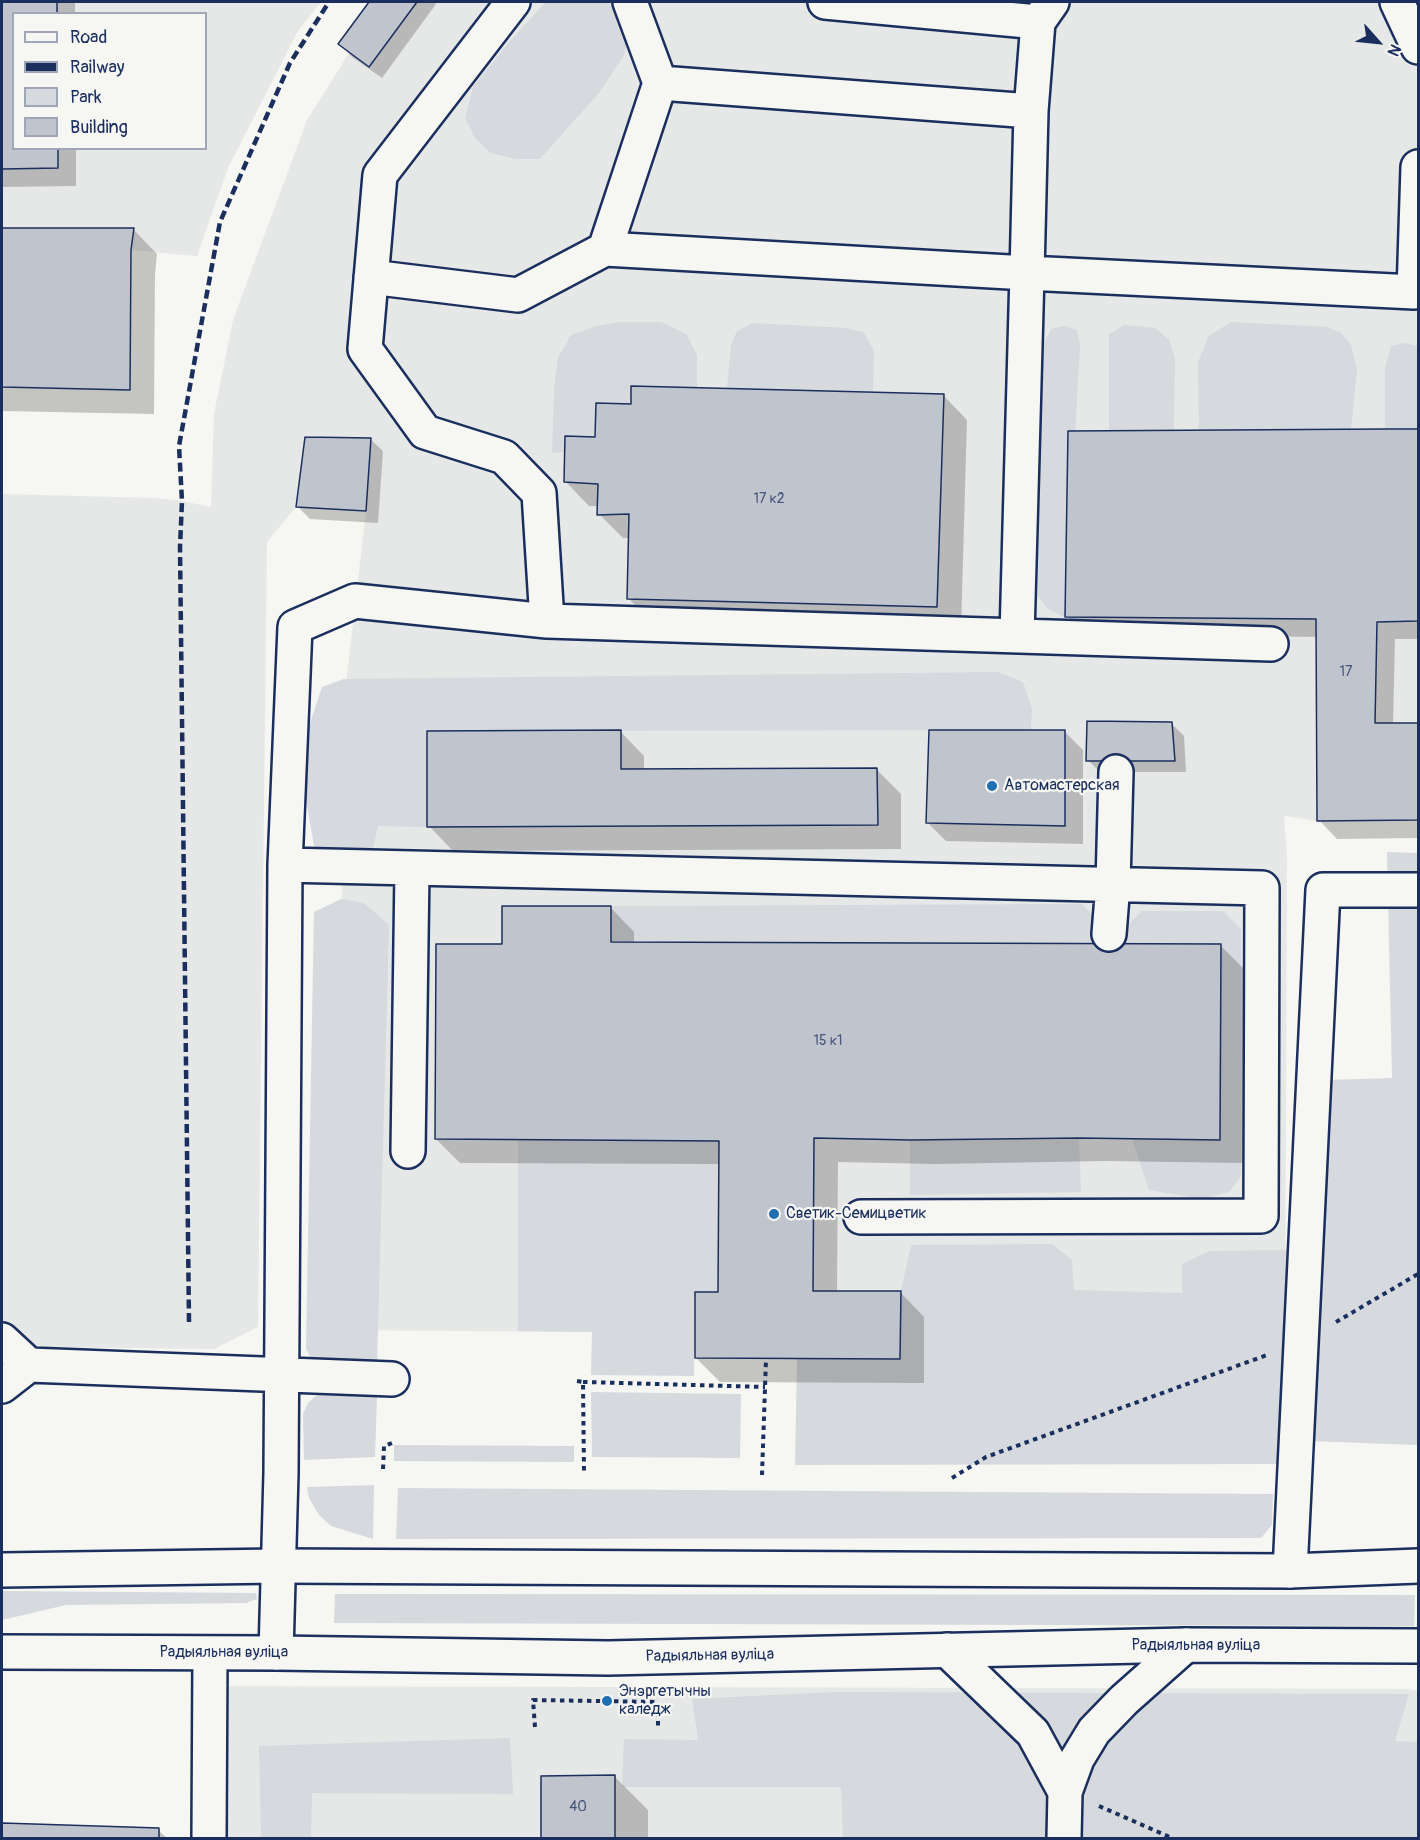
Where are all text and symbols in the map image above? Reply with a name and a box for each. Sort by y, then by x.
legend [12,12,207,150]
north arrow [1348,12,1408,72]
text: Road [70,26,107,49]
text: N [1383,41,1405,60]
text: Railway [70,56,125,79]
text: Park [70,86,102,109]
text: Building [70,116,128,139]
house number: 17 к2 [754,491,784,507]
house number: 17 [1340,664,1352,680]
place label: Автомастерская [1004,776,1119,796]
marker: Автомастерская [985,779,999,793]
house number: 15 к1 [814,1033,842,1049]
place label: Светик-Семицветик [786,1204,926,1224]
marker: Светик-Семицветик [767,1207,781,1221]
street label: Радыяльная вуліца [1132,1636,1260,1656]
street label: Радыяльная вуліца [160,1643,288,1663]
street label: Радыяльная вуліца [646,1645,774,1667]
place label: Энэргетычны каледж [619,1682,711,1720]
marker: Энэргетычны каледж [600,1694,614,1708]
house number: 40 [569,1799,587,1815]

